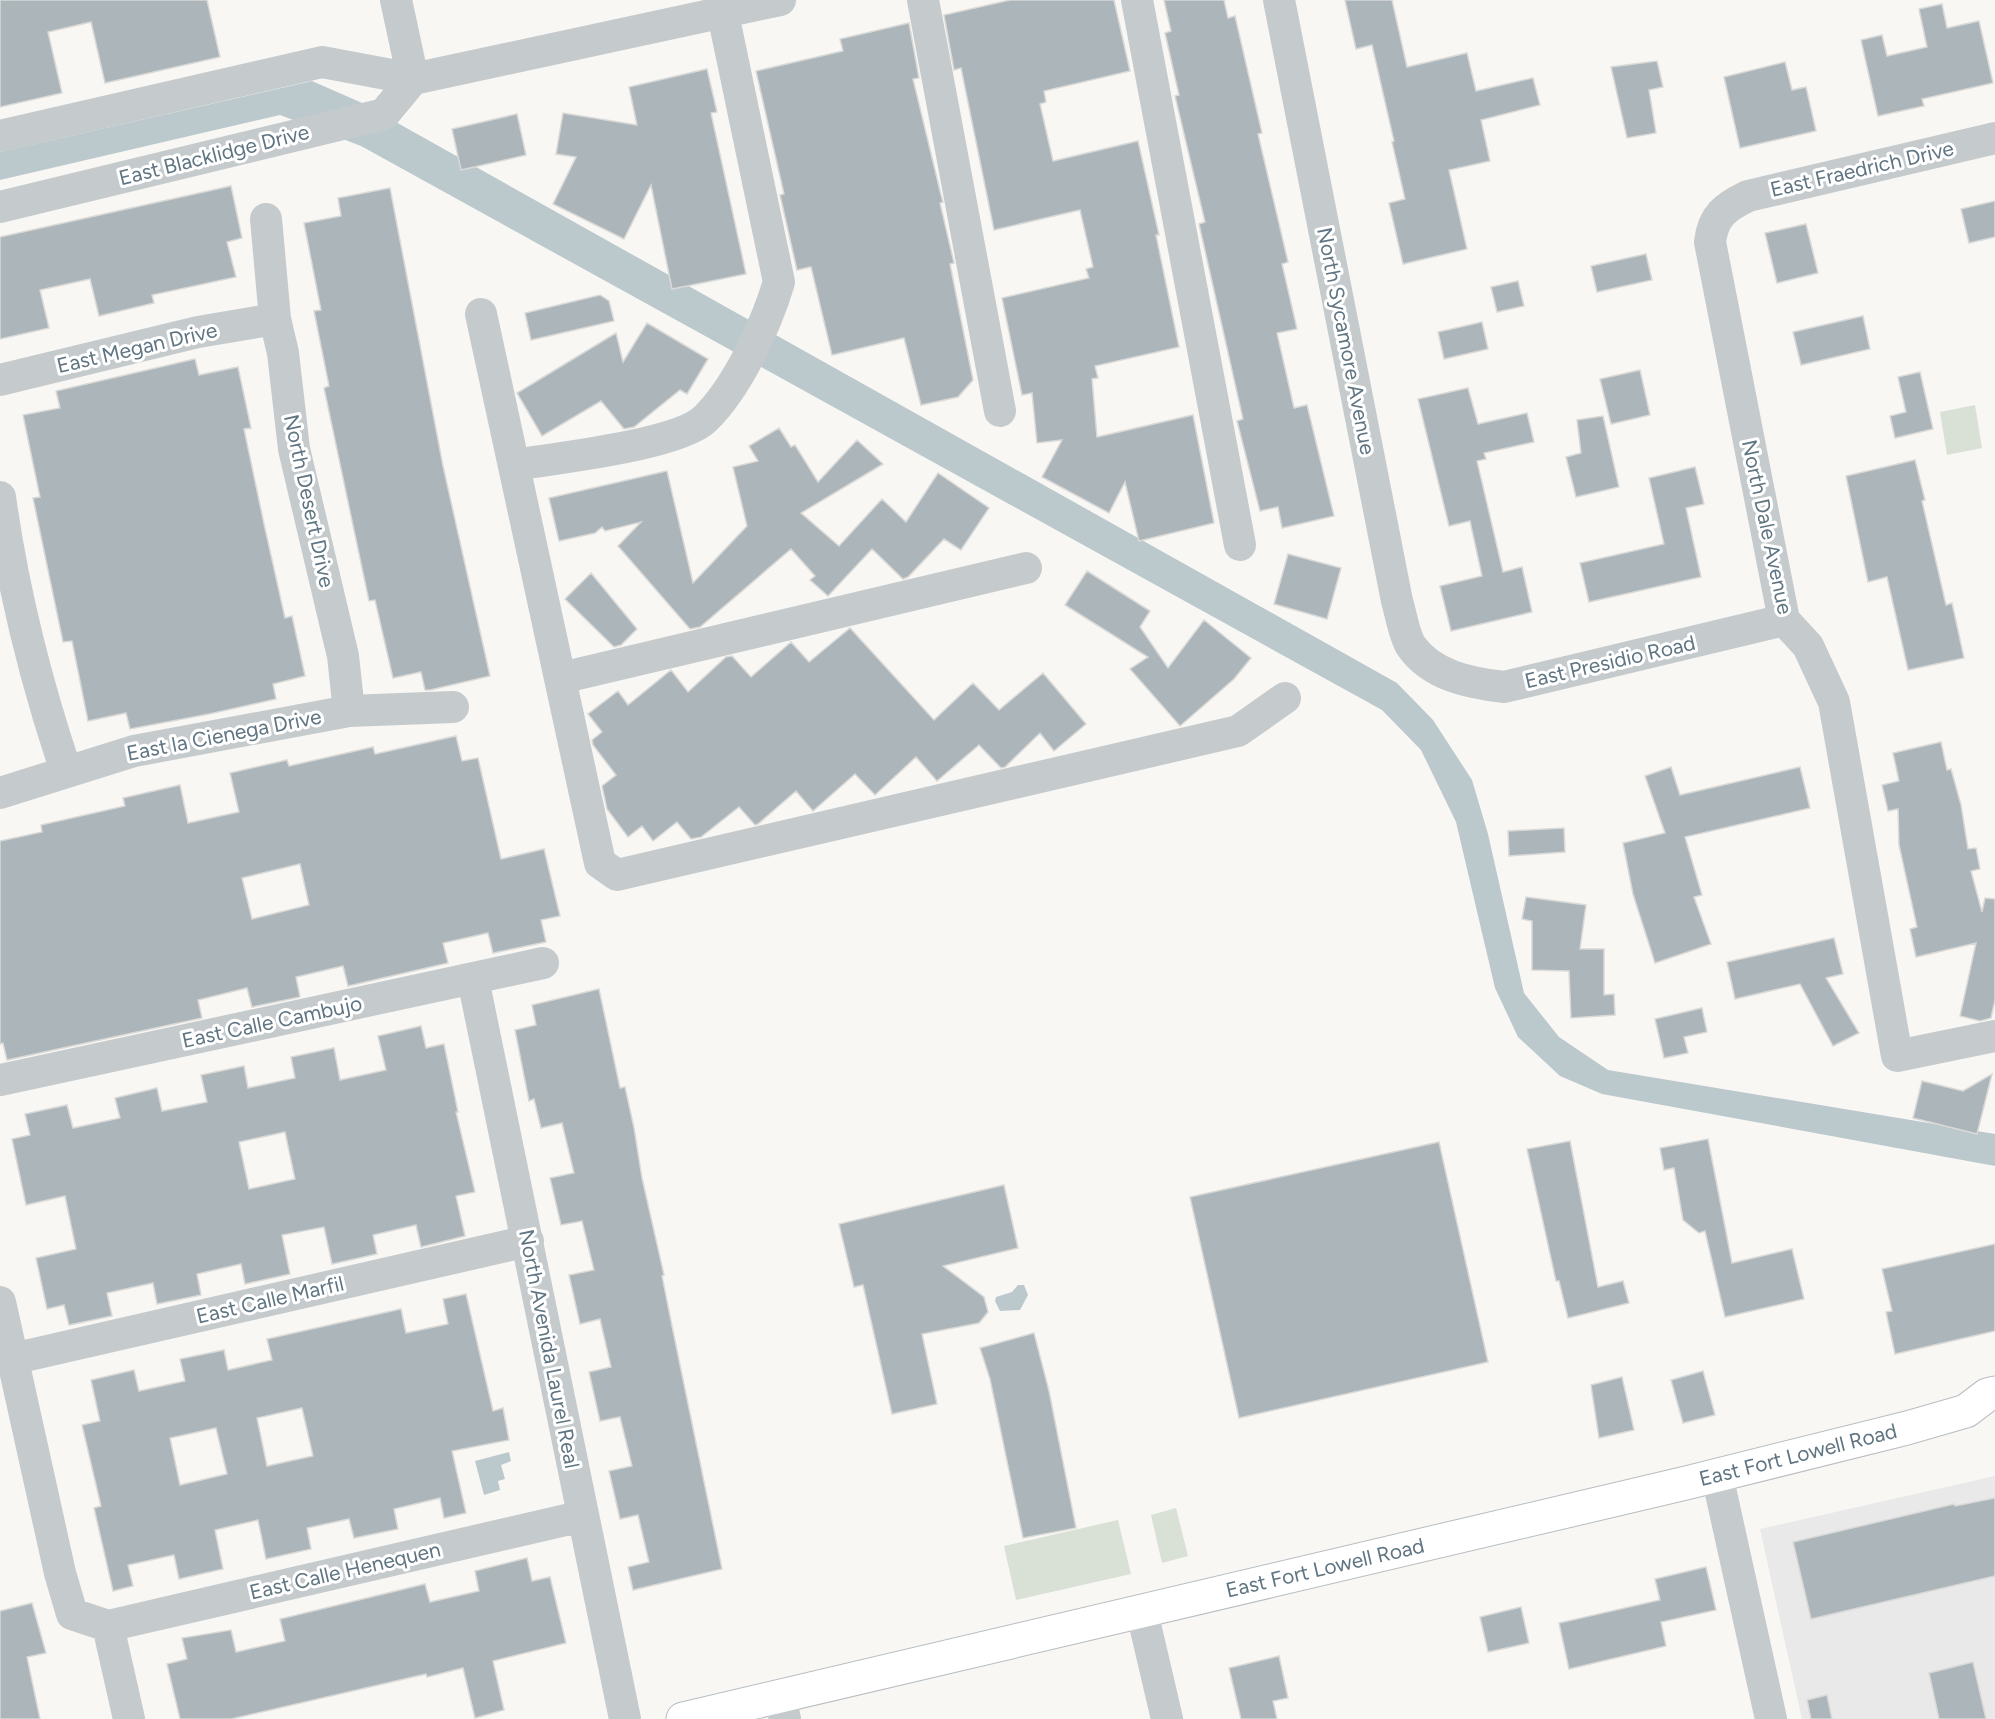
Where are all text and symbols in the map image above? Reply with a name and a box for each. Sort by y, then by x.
street label: East Blacklidge Drive [116,119,312,190]
street label: East Fraedrich Drive [1768,135,1956,202]
street label: North Sycamore Avenue [1312,225,1381,457]
street label: East Megan Drive [54,317,219,378]
street label: North Desert Drive [279,412,340,590]
street label: North Dale Avenue [1737,437,1798,616]
street label: East Presidio Road [1522,630,1698,693]
street label: East la Cienega Drive [124,703,323,766]
street label: East Calle Cambujo [180,990,364,1053]
street label: North Avenida Laurel Real [514,1227,585,1471]
street label: East Calle Marfil [194,1270,346,1329]
street label: East Fort Lowell Road [1696,1418,1899,1491]
street label: East Fort Lowell Road [1223,1532,1427,1603]
street label: East Calle Henequen [247,1536,443,1605]

